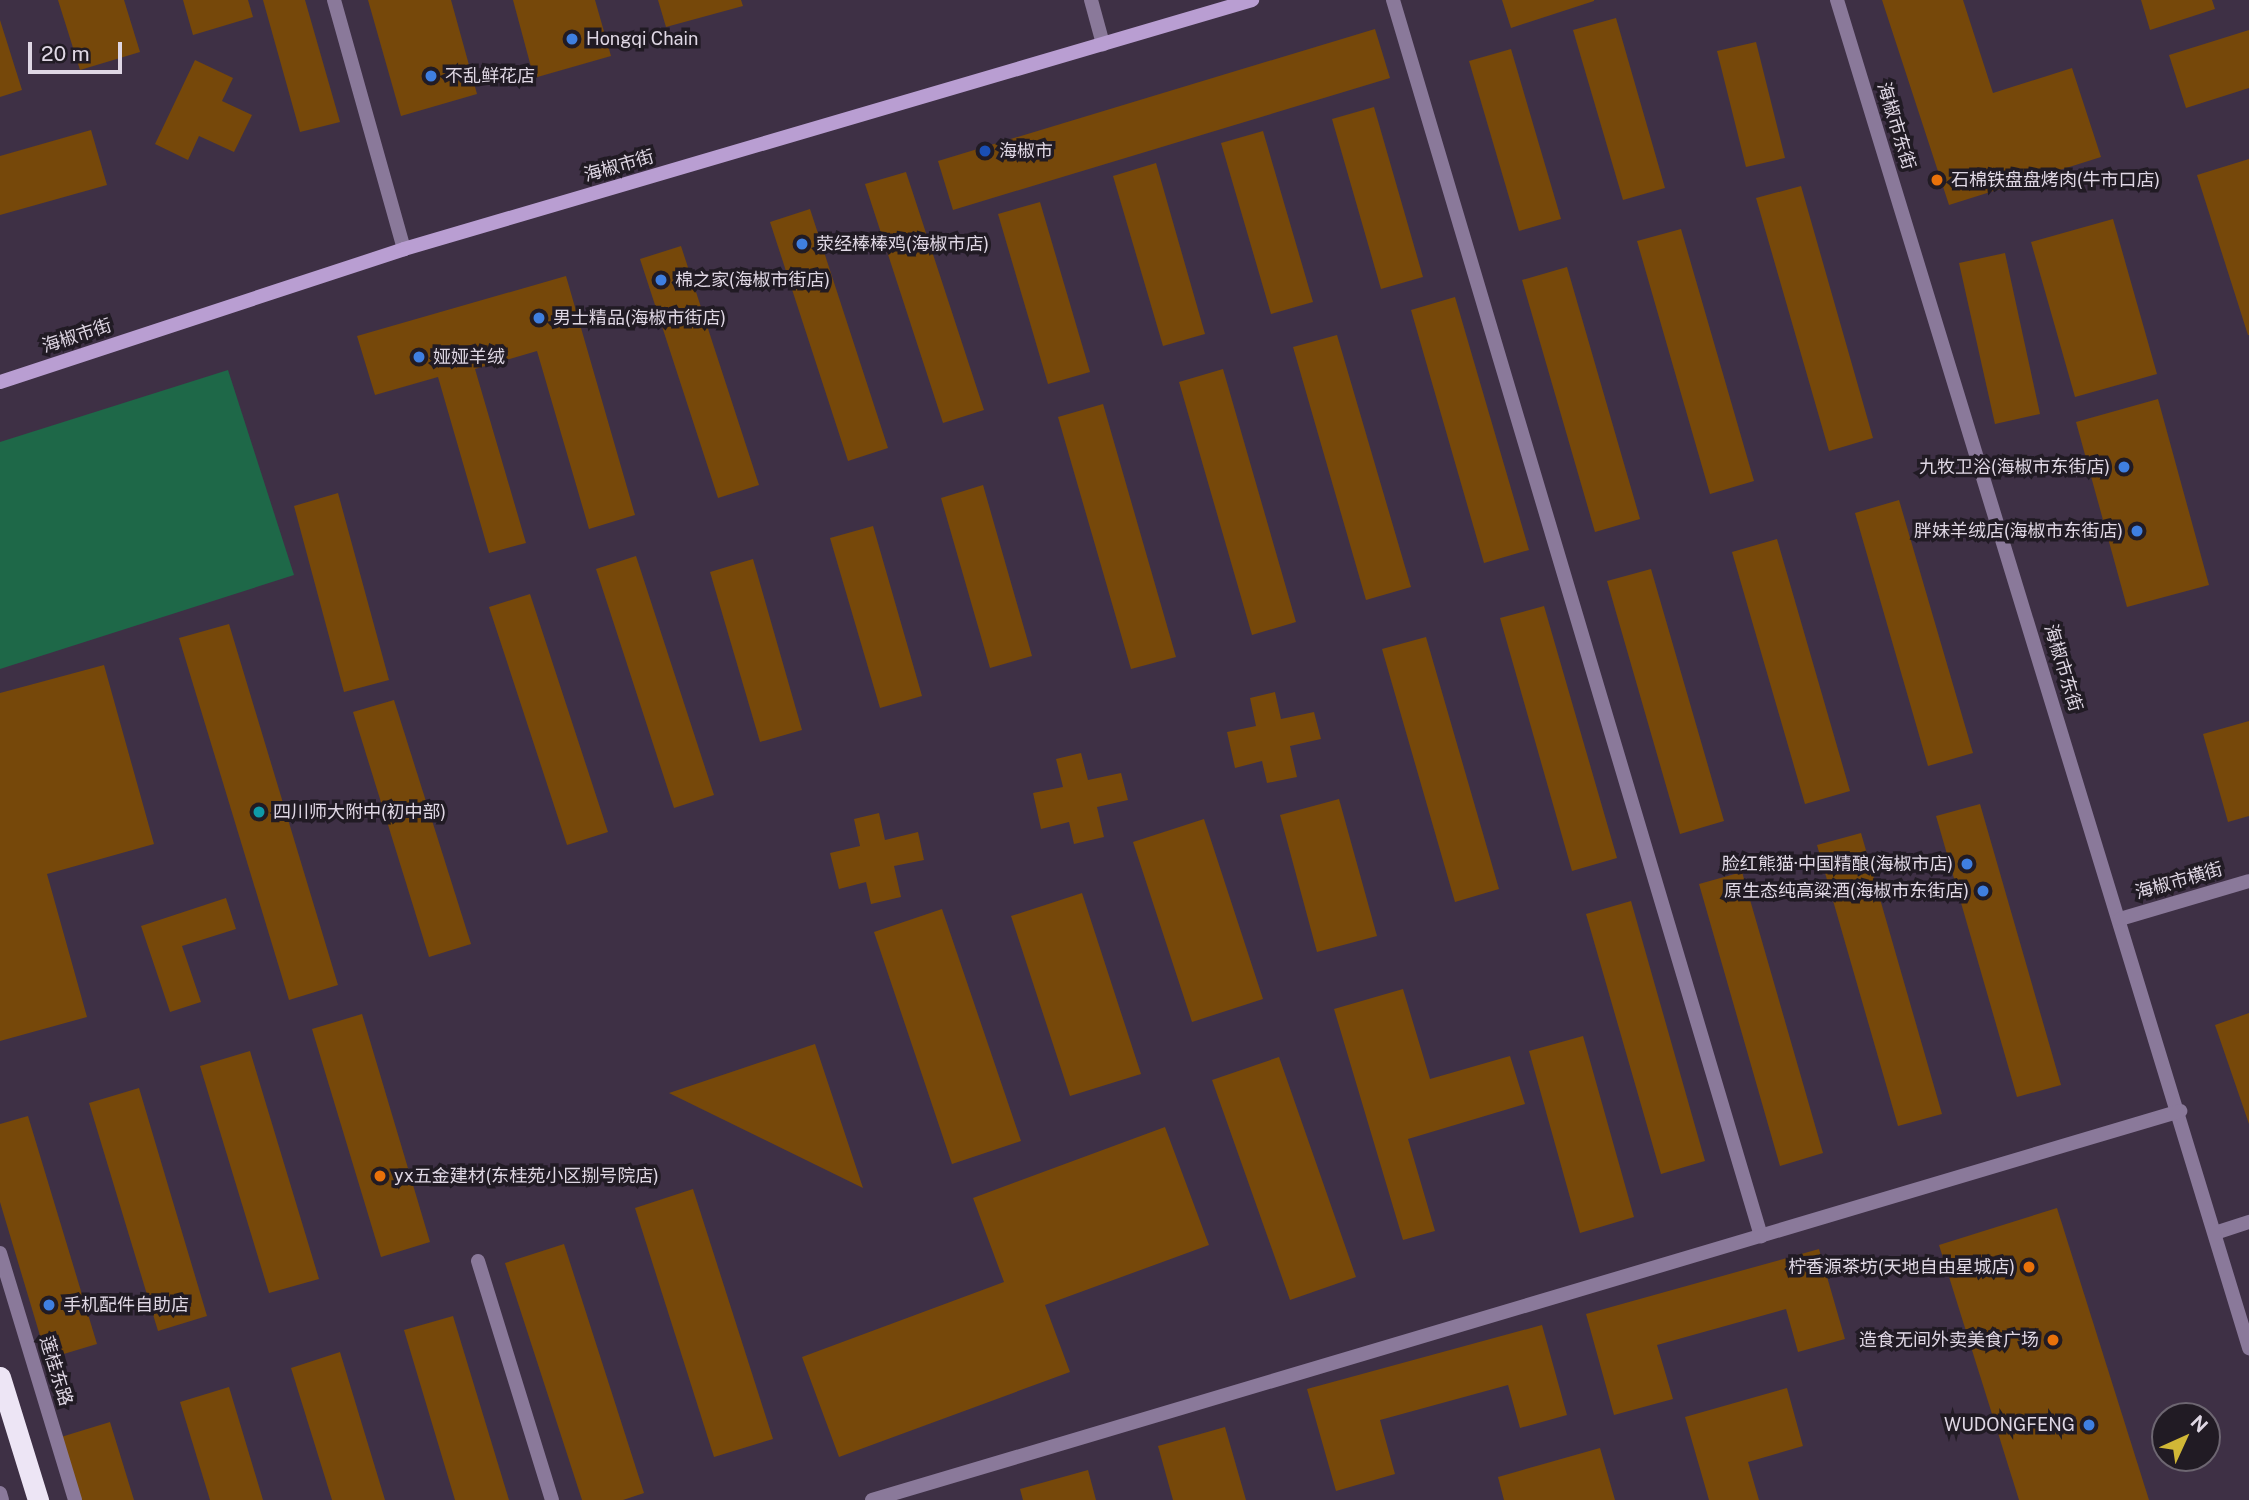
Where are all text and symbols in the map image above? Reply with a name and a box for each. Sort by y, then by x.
scale bar [32,28,126,72]
place label: Hongqi Chain [586,28,698,50]
marker: Hongqi Chain [564,31,580,47]
text: 20 m [41,41,90,66]
place label: 不乱鲜花店 [445,65,535,87]
marker: 不乱鲜花店 [423,68,439,84]
street label: 海椒市东街 [1873,80,1919,172]
place label: 海椒市 [999,140,1053,162]
marker: 海椒市 [977,143,993,159]
street label: 海椒市街 [581,146,657,186]
place label: 石棉铁盘盘烤肉(牛市口店) [1951,169,2160,191]
marker: 石棉铁盘盘烤肉(牛市口店) [1929,172,1945,188]
place label: 荥经棒棒鸡(海椒市店) [816,233,989,255]
marker: 荥经棒棒鸡(海椒市店) [794,236,810,252]
place label: 棉之家(海椒市街店) [675,269,830,291]
marker: 棉之家(海椒市街店) [653,272,669,288]
place label: 男士精品(海椒市街店) [553,307,726,329]
marker: 男士精品(海椒市街店) [531,310,547,326]
street label: 海椒市街 [39,315,115,357]
place label: 娅娅羊绒 [433,346,505,368]
marker: 娅娅羊绒 [411,349,427,365]
place label: 九牧卫浴(海椒市东街店) [1919,456,2110,478]
marker: 九牧卫浴(海椒市东街店) [2116,459,2132,475]
place label: 胖妹羊绒店(海椒市东街店) [1914,520,2123,542]
marker: 胖妹羊绒店(海椒市东街店) [2129,523,2145,539]
street label: 海椒市东街 [2040,622,2086,714]
place label: 四川师大附中(初中部) [273,801,446,823]
marker: 四川师大附中(初中部) [251,804,267,820]
place label: 脸红熊猫·中国精酿(海椒市店) [1722,853,1953,875]
marker: 脸红熊猫·中国精酿(海椒市店) [1959,856,1975,872]
street label: 海椒市横街 [2133,858,2225,904]
place label: 原生态纯高粱酒(海椒市东街店) [1724,880,1969,902]
marker: 原生态纯高粱酒(海椒市东街店) [1975,883,1991,899]
place label: yx五金建材(东桂苑小区捌号院店) [394,1165,659,1187]
marker: yx五金建材(东桂苑小区捌号院店) [372,1168,388,1184]
place label: 柠香源茶坊(天地自由星城店) [1788,1256,2015,1278]
marker: 柠香源茶坊(天地自由星城店) [2021,1259,2037,1275]
place label: 手机配件自助店 [63,1294,189,1316]
marker: 手机配件自助店 [41,1297,57,1313]
place label: 造食无间外卖美食广场 [1859,1329,2039,1351]
marker: 造食无间外卖美食广场 [2045,1332,2061,1348]
street label: 莲桂东路 [35,1333,77,1409]
north arrow [2151,1402,2221,1472]
text: N [2186,1411,2212,1437]
place label: WUDONGFENG [1944,1414,2075,1436]
marker: WUDONGFENG [2081,1417,2097,1433]

